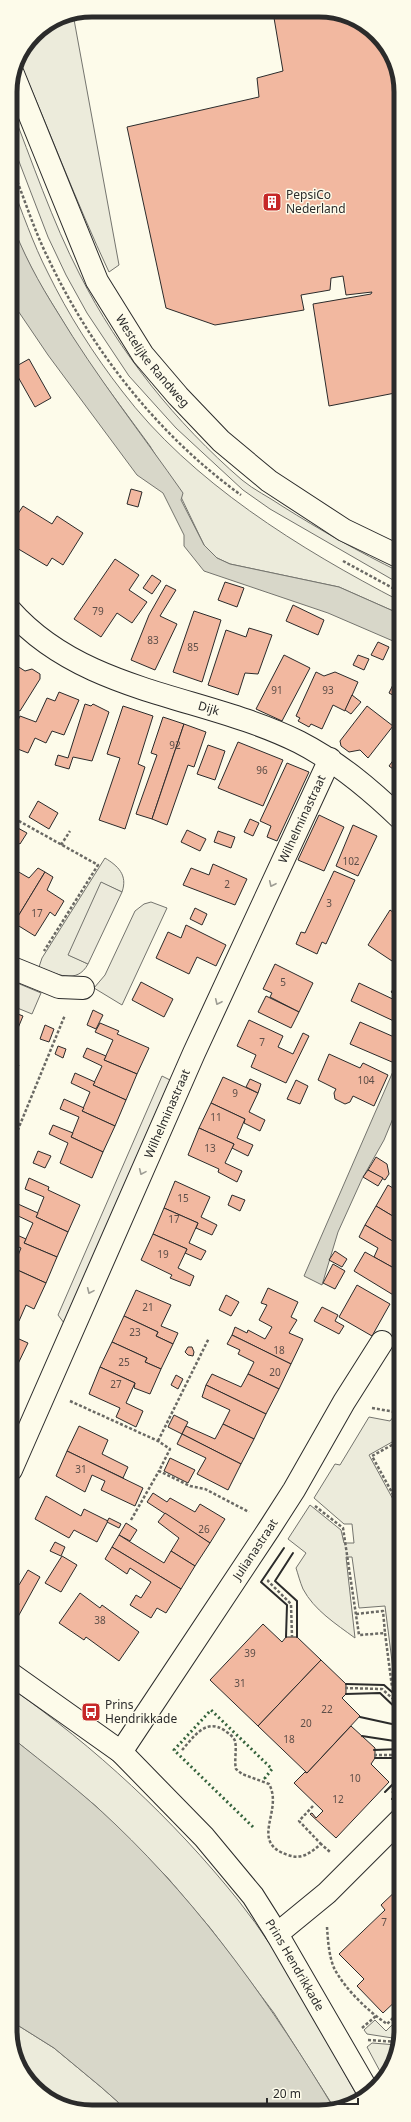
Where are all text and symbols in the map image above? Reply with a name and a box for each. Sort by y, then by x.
place label: PepsiCo Nederland [286,186,346,217]
building icon: PepsiCo Nederland [261,191,283,213]
street label: Westelijke Randweg [112,311,193,411]
house number: 79 [92,604,104,618]
house number: 83 [147,633,159,647]
house number: 85 [187,640,199,654]
house number: 91 [271,683,283,697]
house number: 93 [322,683,334,697]
street label: Dijk [196,697,222,719]
house number: 92 [169,738,181,752]
house number: 96 [256,763,268,777]
street label: Wilhelminastraat [274,771,330,866]
house number: 102 [342,854,360,868]
house number: 2 [224,877,230,891]
one-way arrow [269,880,277,887]
house number: 3 [326,896,332,910]
house number: 17 [31,906,43,920]
house number: 5 [280,975,286,989]
one-way arrow [215,998,223,1005]
house number: 7 [259,1035,265,1049]
street label: Wilhelminastraat [140,1066,194,1161]
house number: 104 [357,1073,375,1087]
house number: 9 [232,1086,238,1100]
house number: 11 [210,1110,222,1124]
house number: 13 [204,1141,216,1155]
one-way arrow [139,1167,147,1175]
house number: 15 [177,1191,189,1205]
house number: 17 [168,1212,180,1226]
house number: 19 [157,1247,169,1261]
one-way arrow [87,1286,95,1294]
house number: 21 [142,1300,154,1314]
house number: 23 [129,1325,141,1339]
house number: 18 [273,1343,285,1357]
house number: 25 [118,1355,130,1369]
house number: 20 [269,1365,281,1379]
house number: 27 [110,1377,122,1391]
house number: 31 [75,1462,87,1476]
street label: Julianastraat [228,1515,282,1584]
house number: 26 [198,1522,210,1536]
house number: 38 [94,1613,106,1627]
house number: 39 [244,1646,256,1660]
house number: 31 [234,1676,246,1690]
place label: Prins Hendrikkade [105,1696,177,1727]
bus stop icon: Prins Hendrikkade [80,1701,102,1723]
house number: 22 [321,1702,333,1716]
house number: 20 [300,1716,312,1730]
house number: 18 [283,1732,295,1746]
house number: 10 [349,1771,361,1785]
house number: 12 [332,1792,344,1806]
street label: Prins Hendrikkade [262,1915,329,2014]
house number: 7 [381,1915,387,1929]
scale bar [267,2080,358,2106]
text: 20 m [273,2085,301,2102]

